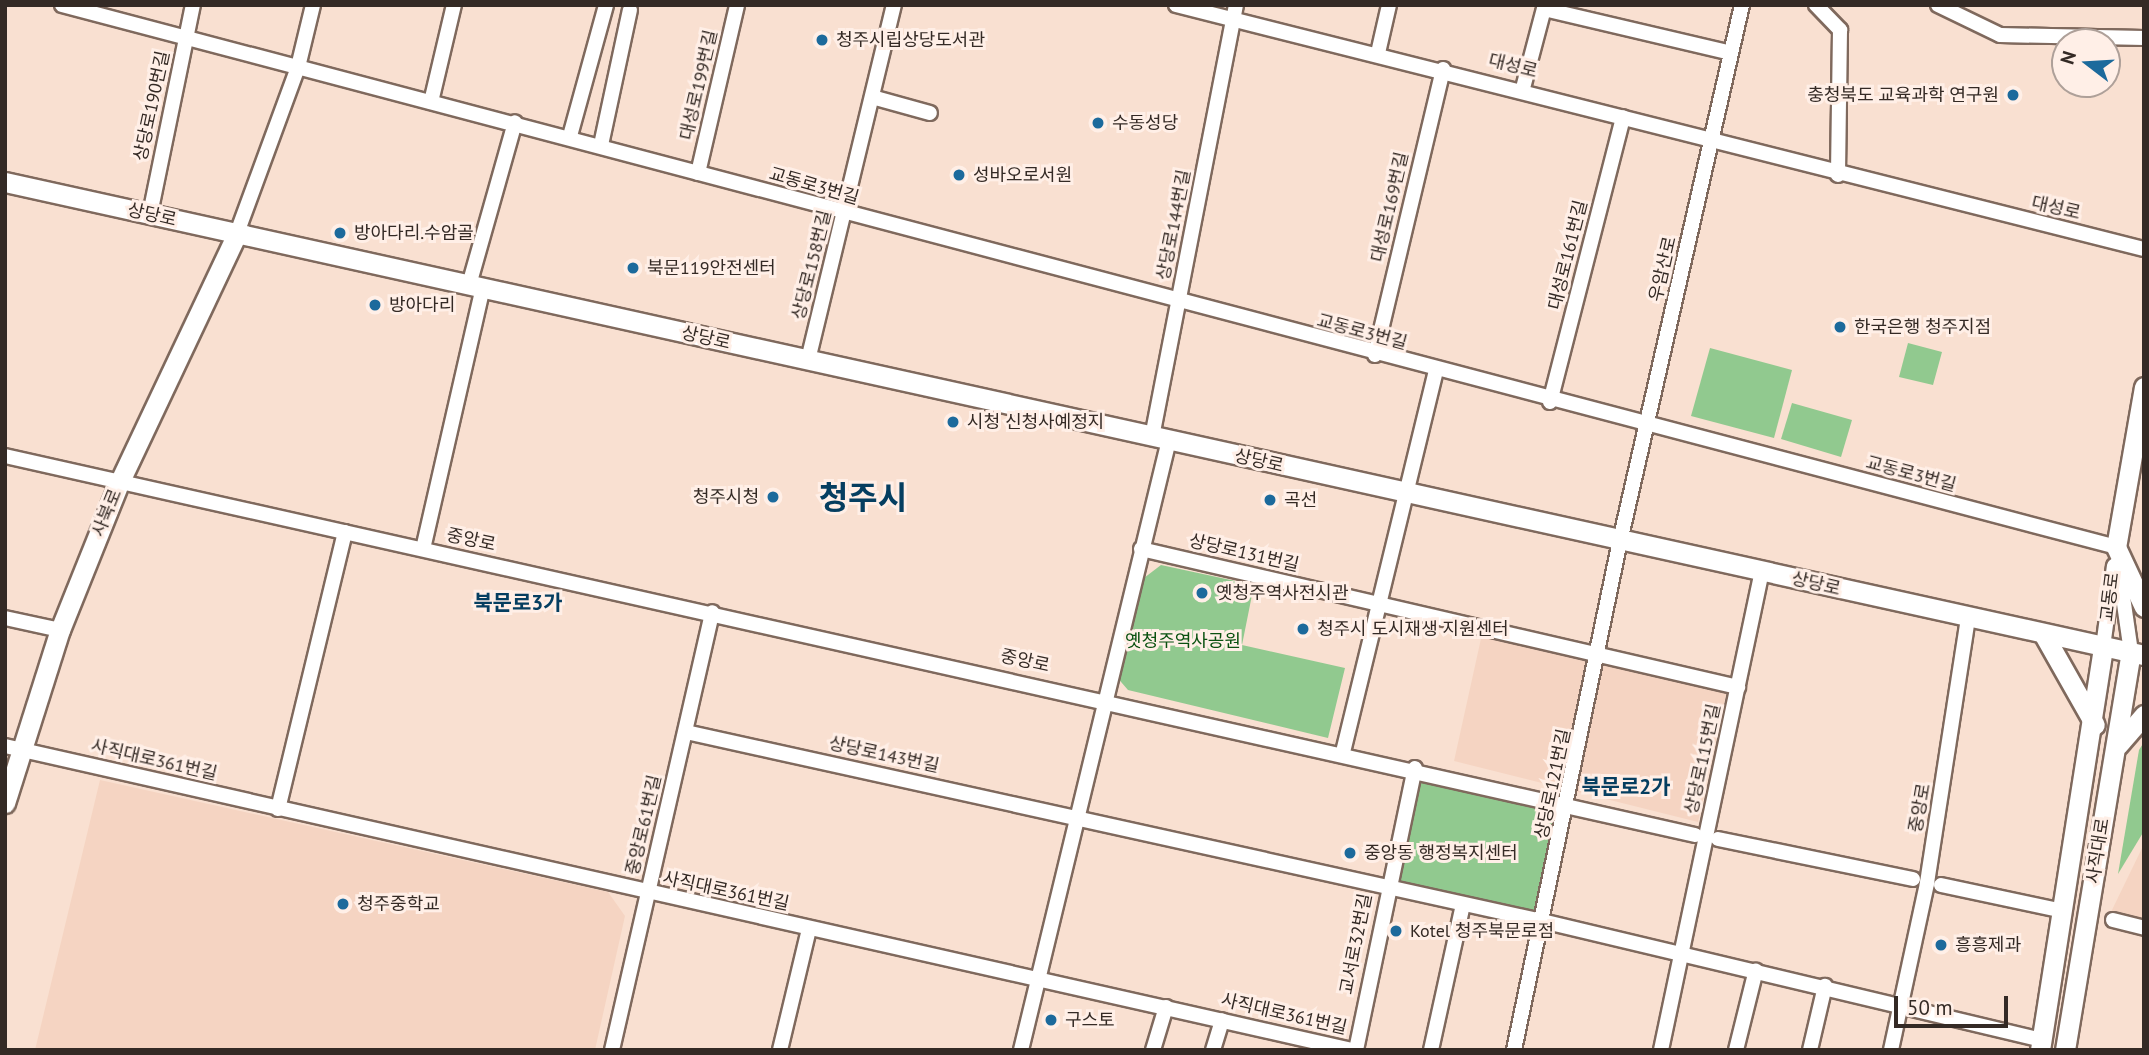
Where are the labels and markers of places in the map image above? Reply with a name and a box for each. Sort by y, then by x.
place label: 청주시립상당도서관 [836,29,985,51]
marker: 청주시립상당도서관 [814,32,830,48]
place label: 충청북도 교육과학 연구원 [1807,84,1999,106]
marker: 충청북도 교육과학 연구원 [2005,87,2021,103]
place label: 수동성당 [1112,112,1178,134]
marker: 수동성당 [1090,115,1106,131]
place label: 성바오로서원 [973,164,1072,186]
marker: 성바오로서원 [951,167,967,183]
place label: 방아다리.수암골 [354,222,474,244]
marker: 방아다리.수암골 [332,225,348,241]
place label: 북문119안전센터 [647,257,776,279]
marker: 북문119안전센터 [625,260,641,276]
place label: 방아다리 [389,294,455,316]
marker: 방아다리 [367,297,383,313]
place label: 한국은행 청주지점 [1854,316,1991,338]
marker: 한국은행 청주지점 [1832,319,1848,335]
place label: 시청 신청사예정지 [967,411,1104,433]
marker: 시청 신청사예정지 [945,414,961,430]
place label: 청주시청 [693,486,759,508]
marker: 청주시청 [765,489,781,505]
place label: 곡선 [1284,489,1317,511]
marker: 곡선 [1262,492,1278,508]
place label: 옛청주역사전시관 [1216,582,1348,604]
marker: 옛청주역사전시관 [1194,585,1210,601]
place label: 청주시 도시재생 지원센터 [1317,618,1509,640]
marker: 청주시 도시재생 지원센터 [1295,621,1311,637]
place label: 중앙동 행정복지센터 [1364,842,1518,864]
marker: 중앙동 행정복지센터 [1342,845,1358,861]
place label: 청주중학교 [357,893,440,915]
marker: 청주중학교 [335,896,351,912]
place label: Kotel 청주북문로점 [1410,920,1554,942]
marker: Kotel 청주북문로점 [1388,923,1404,939]
place label: 흥흥제과 [1955,934,2021,956]
marker: 흥흥제과 [1933,937,1949,953]
place label: 구스토 [1065,1009,1115,1031]
marker: 구스토 [1043,1012,1059,1028]

